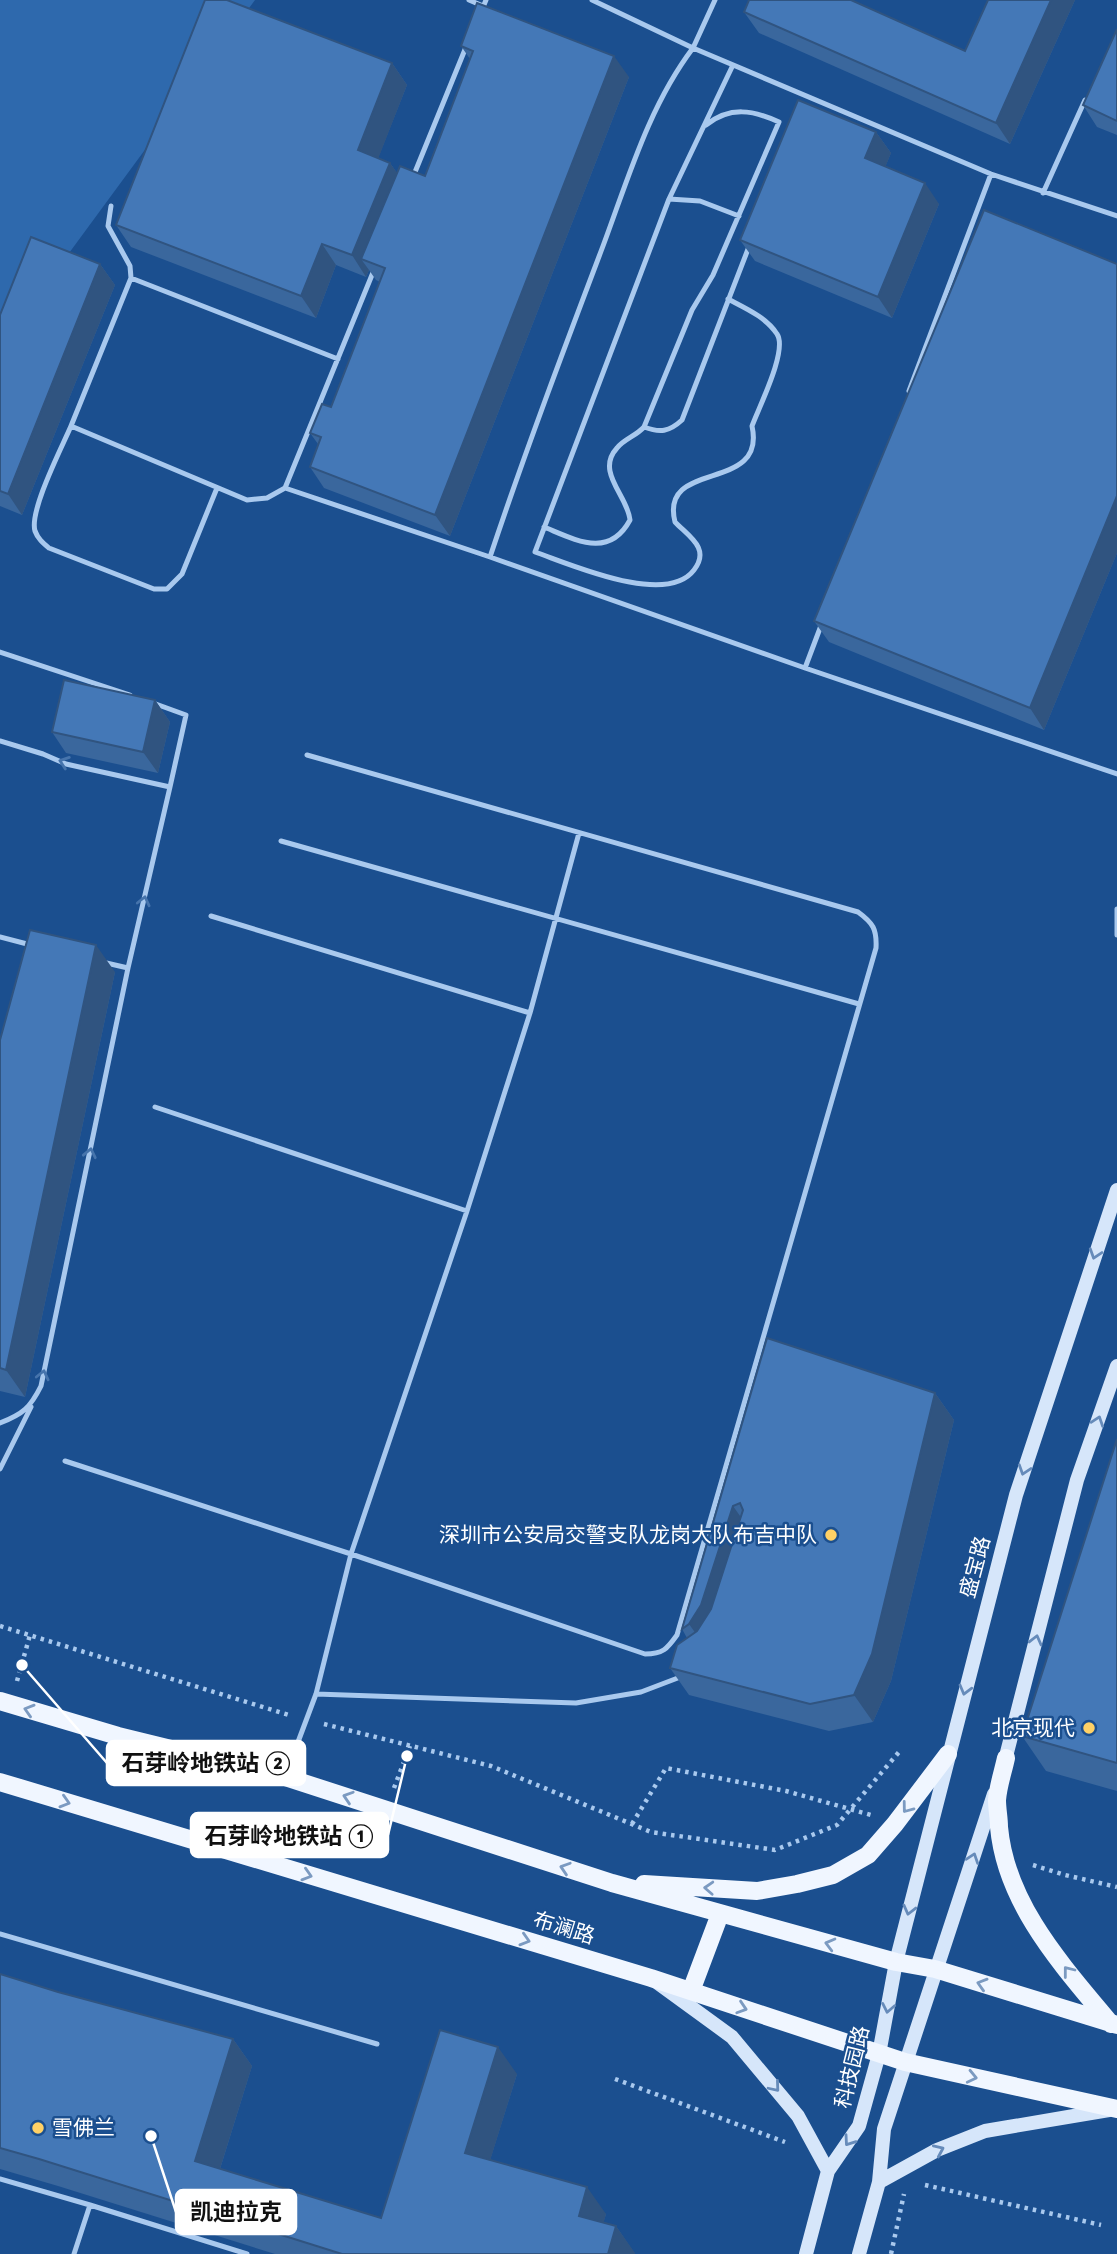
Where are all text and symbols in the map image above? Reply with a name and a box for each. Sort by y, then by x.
one-way arrow [58,756,70,770]
one-way arrow [136,896,150,908]
one-way arrow [81,1147,96,1159]
one-way arrow [1089,1248,1104,1260]
one-way arrow [35,1370,49,1382]
one-way arrow [1090,1416,1104,1428]
one-way arrow [1018,1464,1032,1476]
place label: 深圳市公安局交警支队龙岗大队布吉中队 [439,1521,817,1546]
marker: 深圳市公安局交警支队龙岗大队布吉中队 [823,1527,839,1543]
street label: 盛宝路 [953,1533,994,1600]
one-way arrow [1028,1634,1043,1646]
one-way arrow [959,1684,973,1696]
one-way arrow [24,1704,36,1719]
place label: 北京现代 [991,1714,1075,1739]
marker: 北京现代 [1081,1720,1097,1736]
callout: 石芽岭地铁站 ② [107,1741,305,1785]
text: 石芽岭地铁站 ② [121,1748,291,1776]
one-way arrow [343,1791,355,1805]
one-way arrow [59,1793,71,1808]
one-way arrow [903,1801,915,1813]
callout: 石芽岭地铁站 ① [191,1813,388,1857]
text: 石芽岭地铁站 ① [204,1821,374,1849]
one-way arrow [965,1853,979,1865]
one-way arrow [559,1862,571,1876]
one-way arrow [300,1866,312,1881]
one-way arrow [703,1881,714,1896]
one-way arrow [903,1904,917,1916]
street label: 布澜路 [531,1905,598,1948]
one-way arrow [518,1932,530,1947]
one-way arrow [825,1938,837,1952]
one-way arrow [1063,1966,1076,1979]
one-way arrow [976,1977,988,1992]
one-way arrow [735,2000,747,2014]
one-way arrow [881,2002,896,2014]
street label: 科技园路 [828,2023,873,2110]
one-way arrow [966,2069,978,2083]
one-way arrow [767,2078,779,2091]
place label: 雪佛兰 [52,2114,115,2139]
marker: 雪佛兰 [30,2120,46,2136]
one-way arrow [844,2133,857,2146]
one-way arrow [932,2144,944,2158]
callout: 凯迪拉克 [176,2190,296,2234]
text: 凯迪拉克 [190,2197,282,2225]

